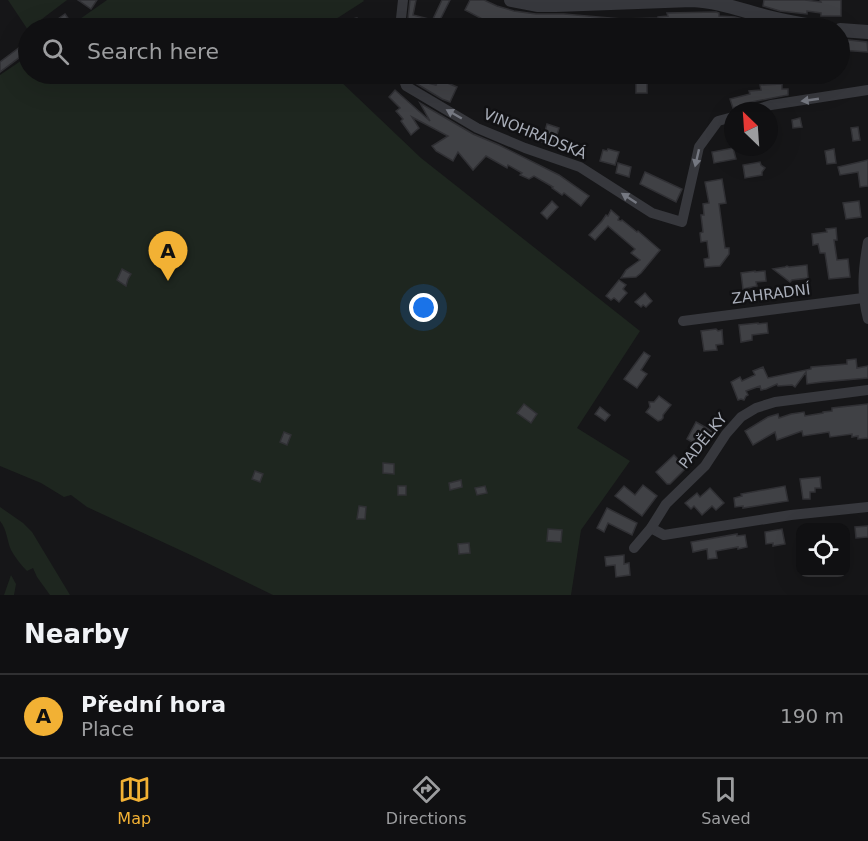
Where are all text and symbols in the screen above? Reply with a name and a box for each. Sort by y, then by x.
search box [18,18,850,84]
icon: search [39,35,72,68]
text: Search here [87,39,219,64]
one-way arrow [801,95,820,104]
north arrow [724,102,778,156]
street label: VINOHRADSKÁ [481,104,590,163]
one-way arrow [446,109,462,120]
one-way arrow [691,149,701,167]
one-way arrow [621,193,637,204]
pin: A [148,232,188,281]
street label: ZAHRADNÍ [731,279,811,308]
your location [409,293,438,322]
street label: PADĚLKY [674,408,731,472]
map controls [796,523,850,577]
button: locate [796,523,850,577]
text: Nearby [24,619,129,649]
text: Přední hora [81,692,226,717]
text: A [36,704,51,728]
text: 190 m [780,704,844,728]
text: Place [81,717,134,741]
tab: Map [117,773,151,828]
tab: Directions [386,773,466,828]
tab: Saved [701,773,751,828]

